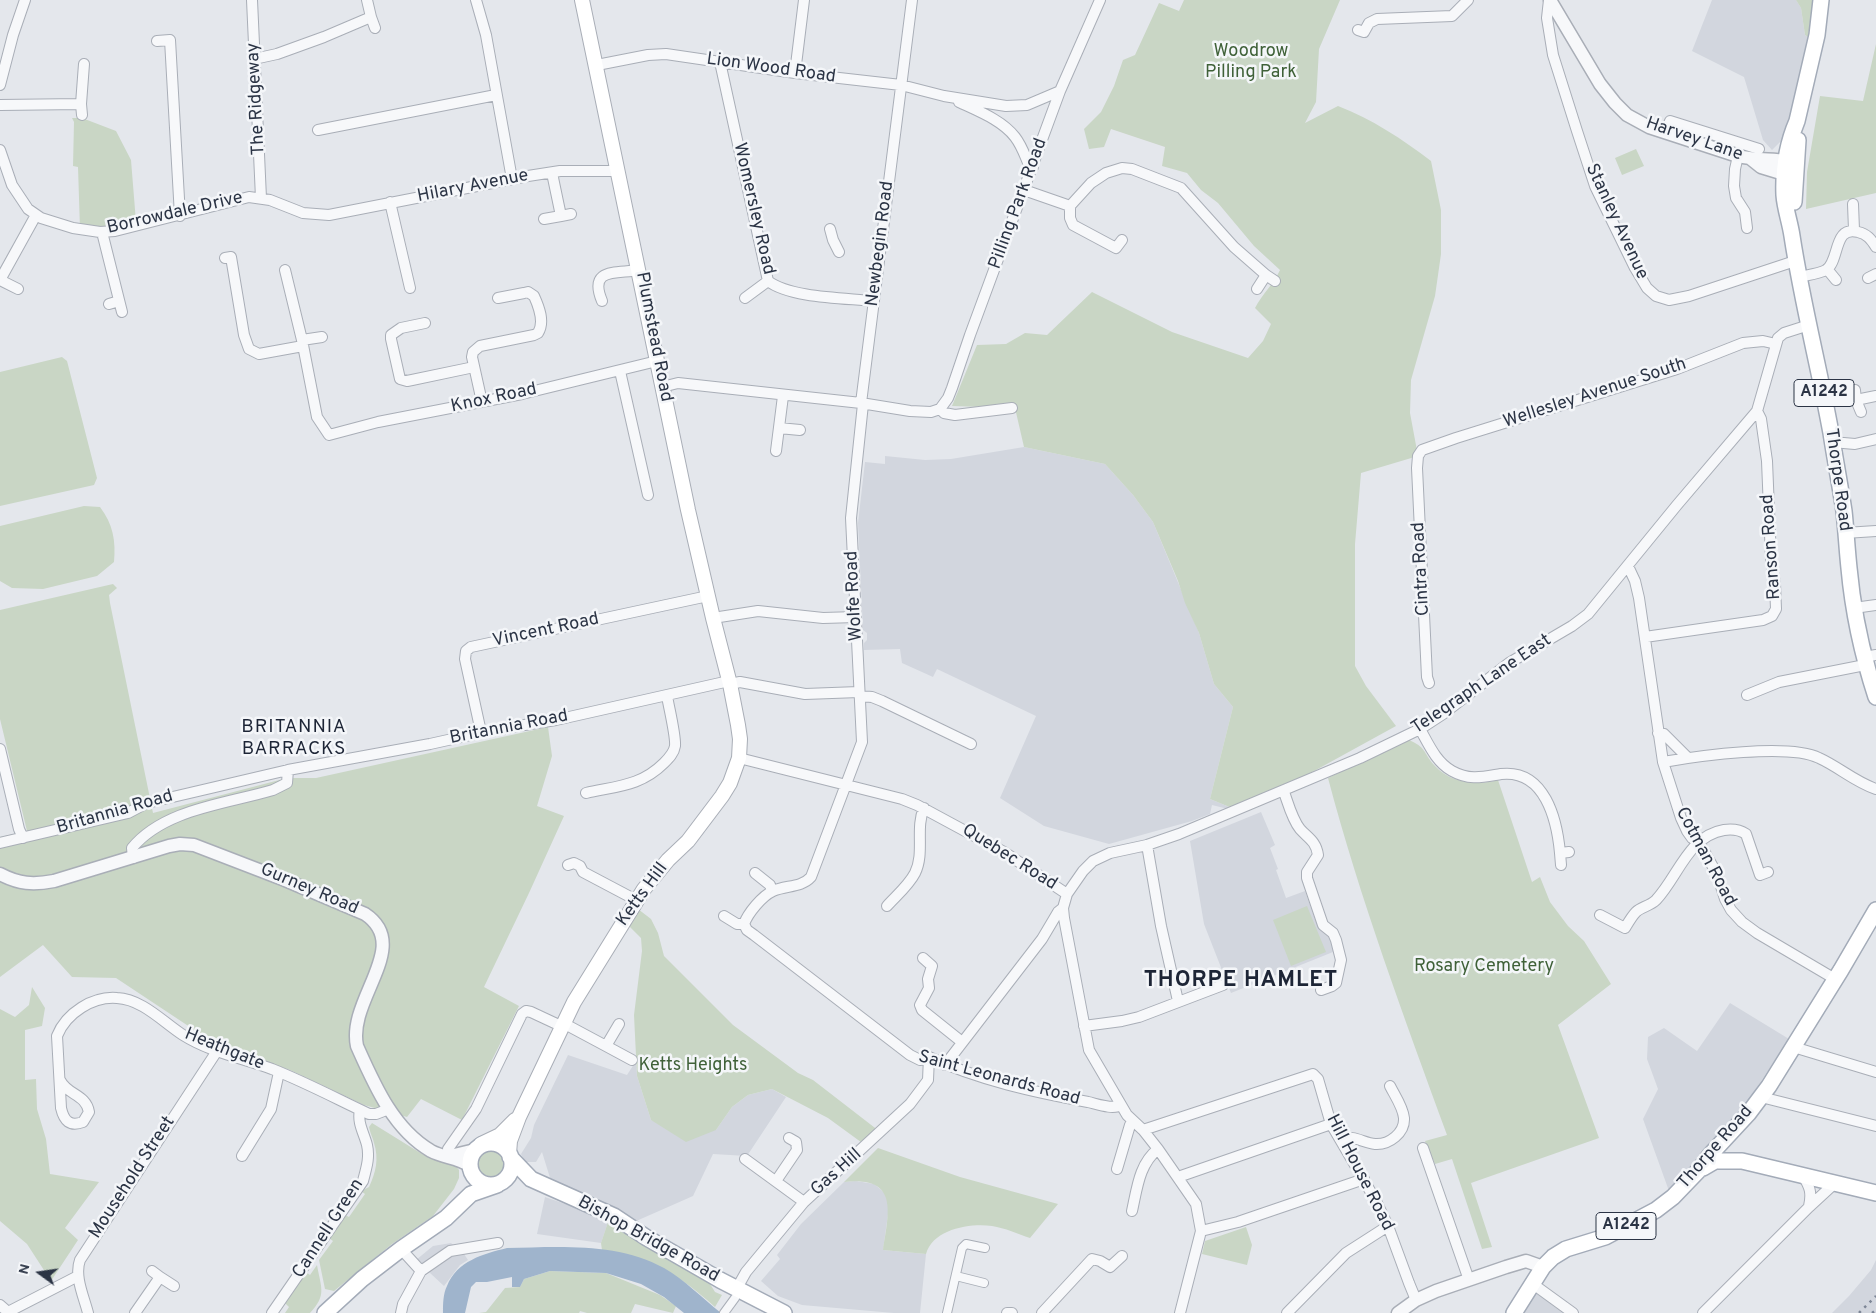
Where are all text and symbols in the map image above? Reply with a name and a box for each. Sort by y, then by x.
park label: Woodrow Pilling Park [1205,41,1297,84]
street label: The Ridgeway [243,42,271,156]
street label: Lion Wood Road [705,49,837,89]
street label: Harvey Lane [1643,113,1745,167]
street label: Pilling Park Road [985,136,1053,272]
street label: Womersley Road [727,141,779,277]
street label: Stanley Avenue [1580,161,1652,283]
street label: Hilary Avenue [416,166,530,208]
street label: Newbegin Road [863,180,899,308]
street label: Borrowdale Drive [105,188,245,240]
street label: Plumstead Road [630,270,676,404]
street label: Wellesley Avenue South [1501,354,1689,434]
street label: Knox Road [449,379,539,419]
road number: A1242 [1794,379,1854,406]
street label: Thorpe Road [1819,427,1855,533]
street label: Ranson Road [1758,493,1786,601]
street label: Cintra Road [1409,521,1435,617]
street label: Wolfe Road [842,550,868,642]
street label: Vincent Road [491,609,601,653]
street label: Telegraph Lane East [1408,630,1556,740]
street label: Britannia Road [448,706,570,750]
district label: BRITANNIA BARRACKS [240,717,348,761]
street label: Britannia Road [54,786,176,840]
street label: Cotman Road [1670,804,1740,910]
street label: Quebec Road [957,820,1061,896]
street label: Ketts Hill [613,859,673,931]
street label: Gurney Road [257,860,361,920]
park label: Rosary Cemetery [1414,956,1554,978]
district label: THORPE HAMLET [1142,969,1340,995]
street label: Heathgate [181,1024,267,1076]
street label: Saint Leonards Road [916,1047,1082,1111]
park label: Ketts Heights [639,1055,747,1077]
street label: Thorpe Road [1674,1102,1758,1194]
street label: Hill House Road [1320,1111,1398,1235]
street label: Mousehold Street [85,1113,181,1243]
street label: Gas Hill [807,1145,867,1201]
street label: Cannell Green [289,1175,369,1283]
street label: Bishop Bridge Road [573,1192,723,1288]
road number: A1242 [1596,1212,1656,1240]
north arrow [15,1248,65,1298]
text: N [15,1262,34,1276]

